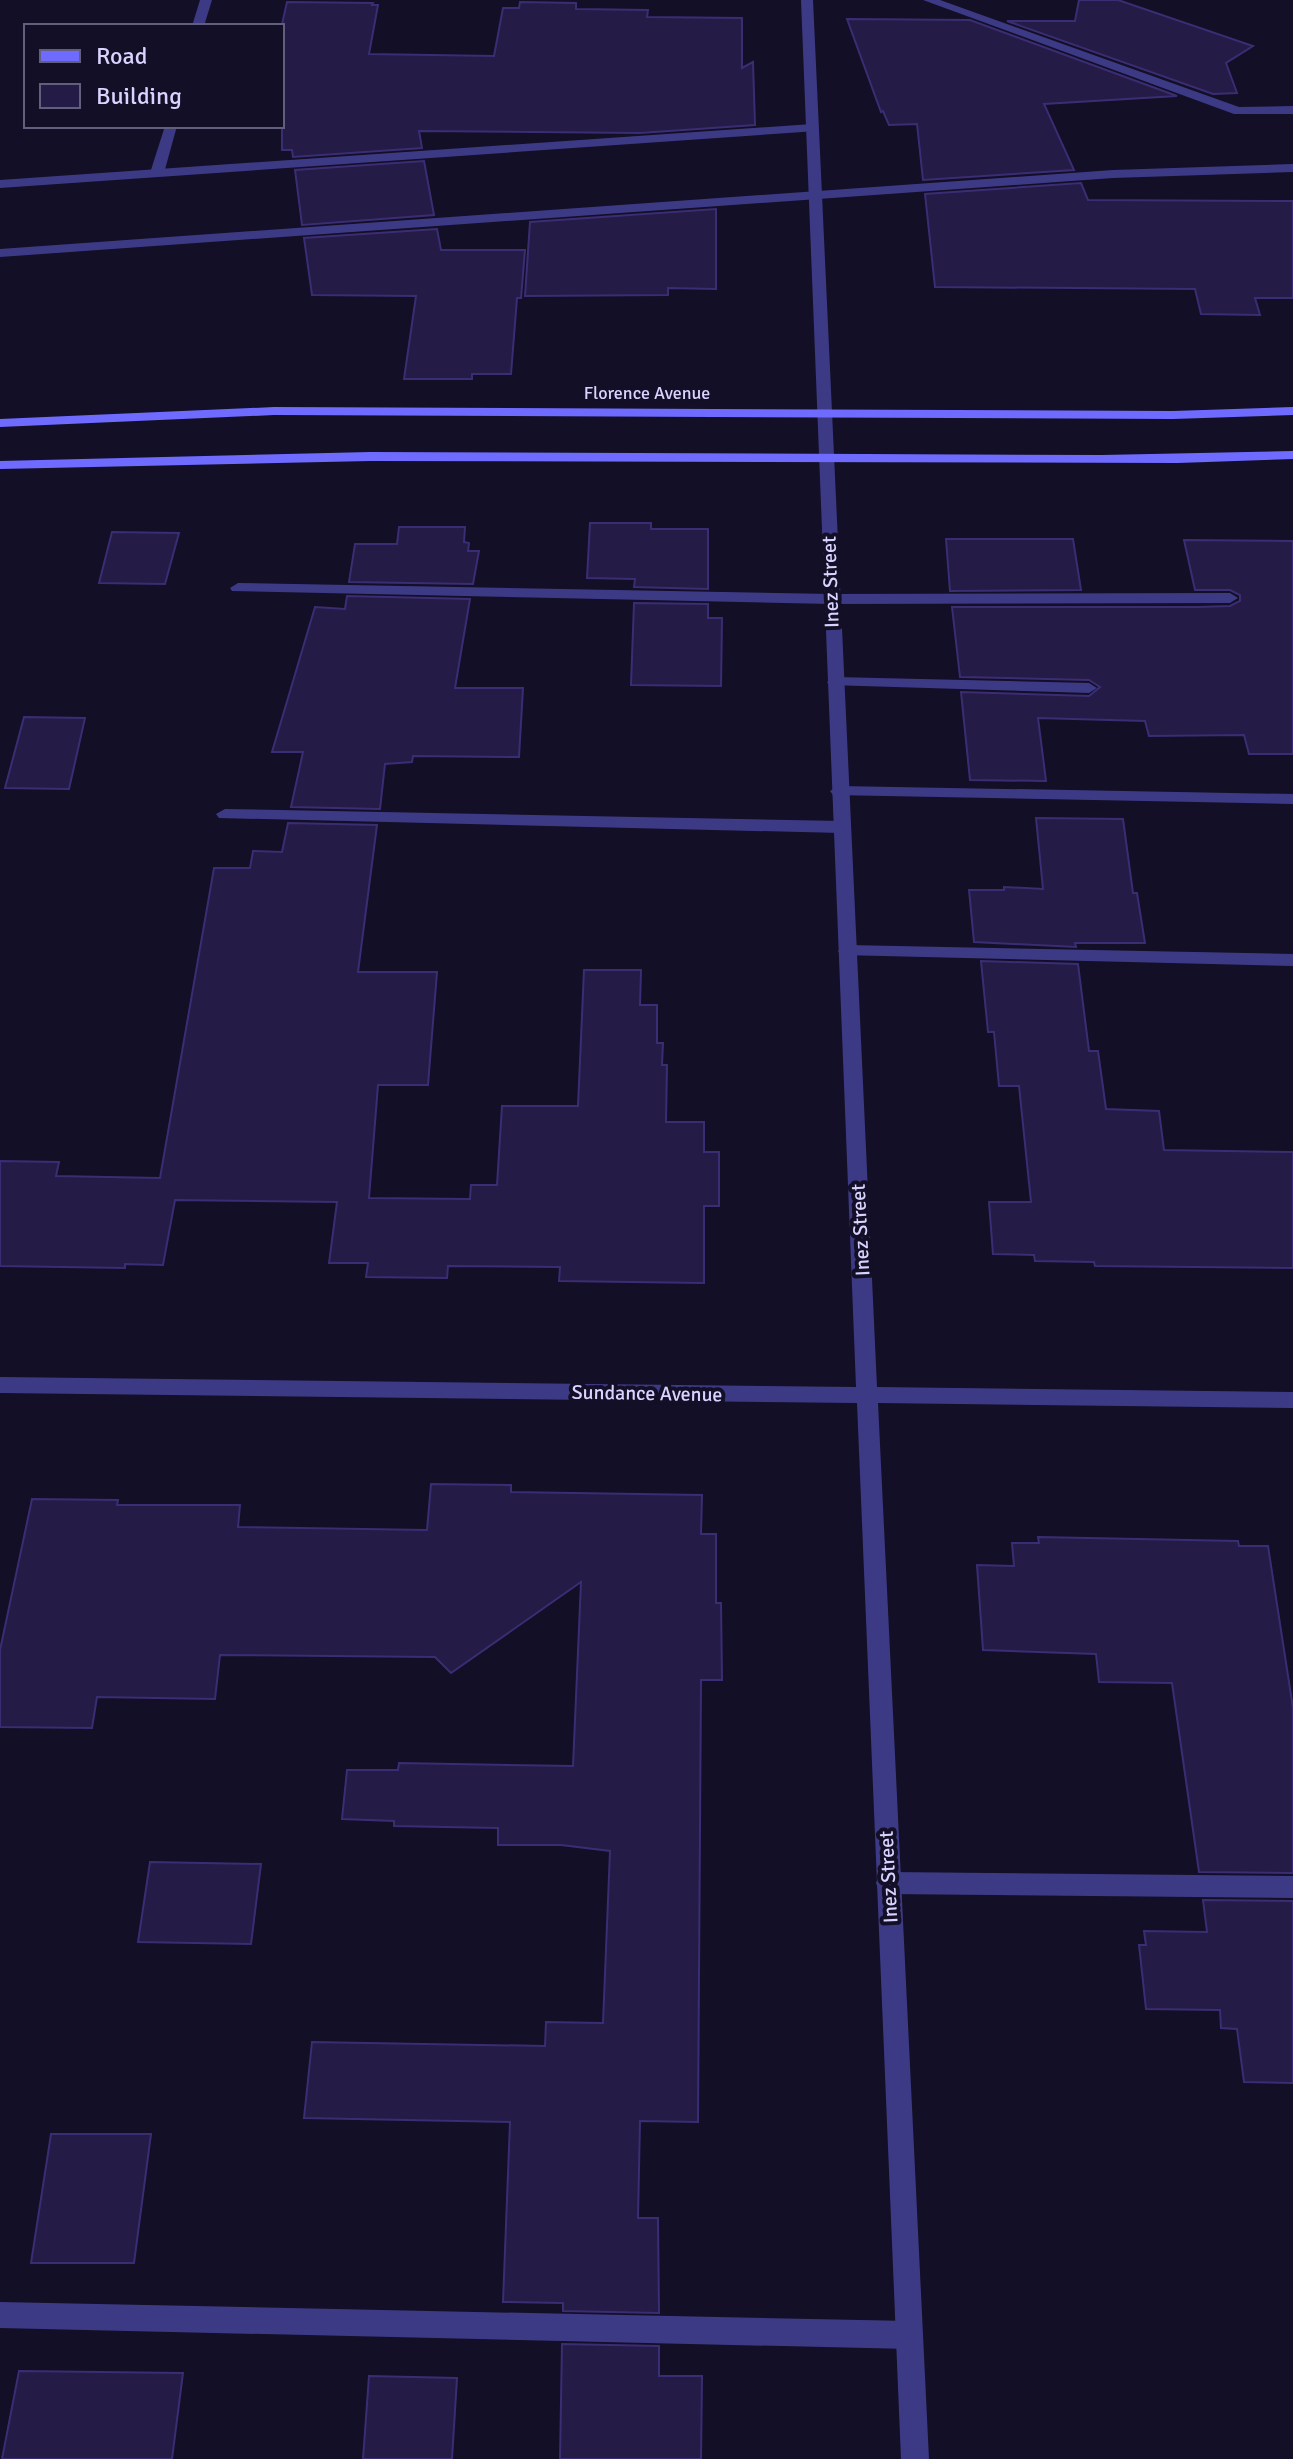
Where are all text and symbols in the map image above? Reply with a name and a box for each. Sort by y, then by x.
legend [24,24,284,128]
text: Road [96,41,147,71]
text: Building [96,81,182,111]
street label: Florence Avenue [584,382,710,404]
street label: Inez Street [816,535,845,629]
street label: Inez Street [846,1183,875,1277]
street label: Sundance Avenue [571,1380,723,1407]
street label: Inez Street [874,1830,903,1924]

